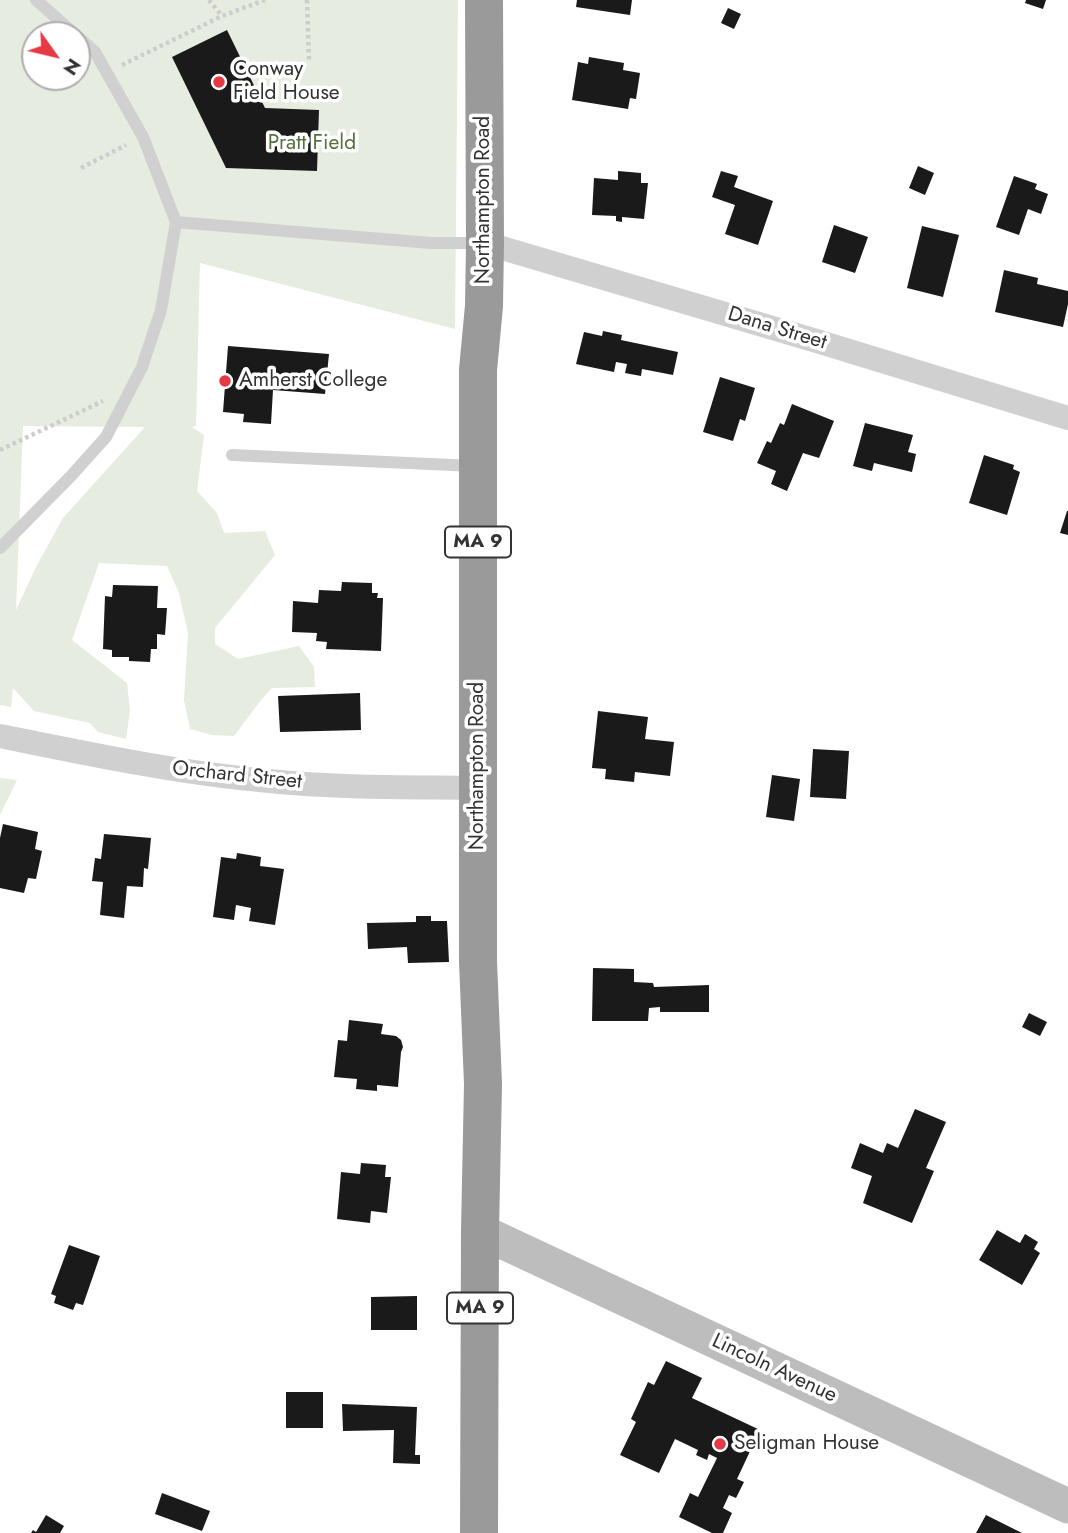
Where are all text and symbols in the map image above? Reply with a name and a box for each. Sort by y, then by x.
north arrow [21,21,91,91]
text: N [57,53,88,81]
place label: Conway Field House [233,57,340,107]
marker: Conway Field House [211,74,227,90]
street label: Northampton Road [471,116,497,284]
park label: Pratt Field [268,131,356,157]
street label: Dana Street [725,302,829,356]
place label: Amherst College [239,368,387,394]
marker: Amherst College [217,373,233,389]
road number: MA 9 [445,526,511,558]
street label: Northampton Road [465,682,491,850]
street label: Orchard Street [171,757,303,795]
road number: MA 9 [447,1292,513,1324]
street label: Lincoln Avenue [707,1329,841,1409]
place label: Seligman House [734,1431,879,1457]
marker: Seligman House [712,1436,728,1452]

